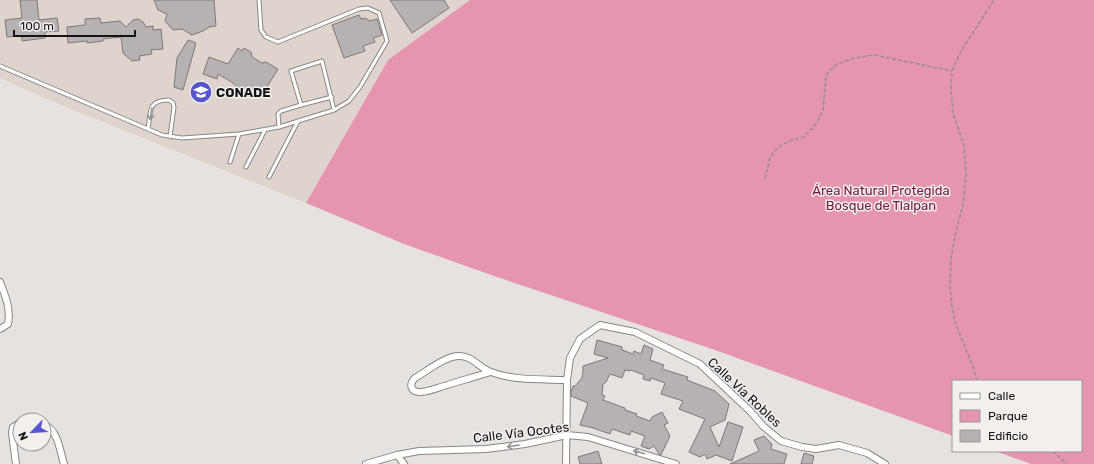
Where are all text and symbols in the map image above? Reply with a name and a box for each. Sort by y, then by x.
scale bar [14,12,135,38]
text: 100 m [20,19,54,33]
school or university icon: CONADE [188,79,214,105]
place label: CONADE [216,85,271,100]
one-way arrow [147,107,155,120]
park label: Área Natural Protegida Bosque de Tlalpan [812,183,950,213]
street label: Calle Vía Robles [705,355,785,430]
legend [952,380,1082,452]
text: Calle [988,389,1015,403]
text: Parque [988,409,1028,423]
north arrow [12,412,52,452]
street label: Calle Vía Ocotes [472,419,570,446]
text: Edificio [988,429,1028,443]
text: N [16,430,31,442]
one-way arrow [506,442,519,450]
one-way arrow [633,448,646,455]

